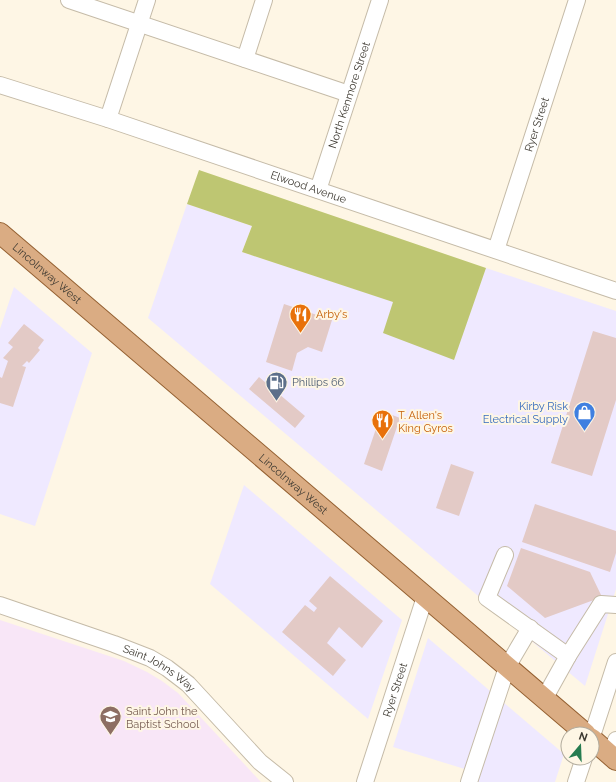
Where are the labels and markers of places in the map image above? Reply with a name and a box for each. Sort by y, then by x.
restaurant icon: Arby's [288,301,314,334]
place label: Arby's [316,308,347,321]
fuel station icon: Phillips 66 [264,369,290,402]
place label: Phillips 66 [292,376,345,389]
shop icon: Kirby Risk Electrical Supply [571,399,597,432]
place label: Kirby Risk Electrical Supply [483,400,568,426]
restaurant icon: T. Allen's King Gyros [369,408,395,441]
place label: T. Allen's King Gyros [398,409,453,435]
school or university icon: Saint John the Baptist School [97,704,123,737]
place label: Saint John the Baptist School [126,705,199,731]

